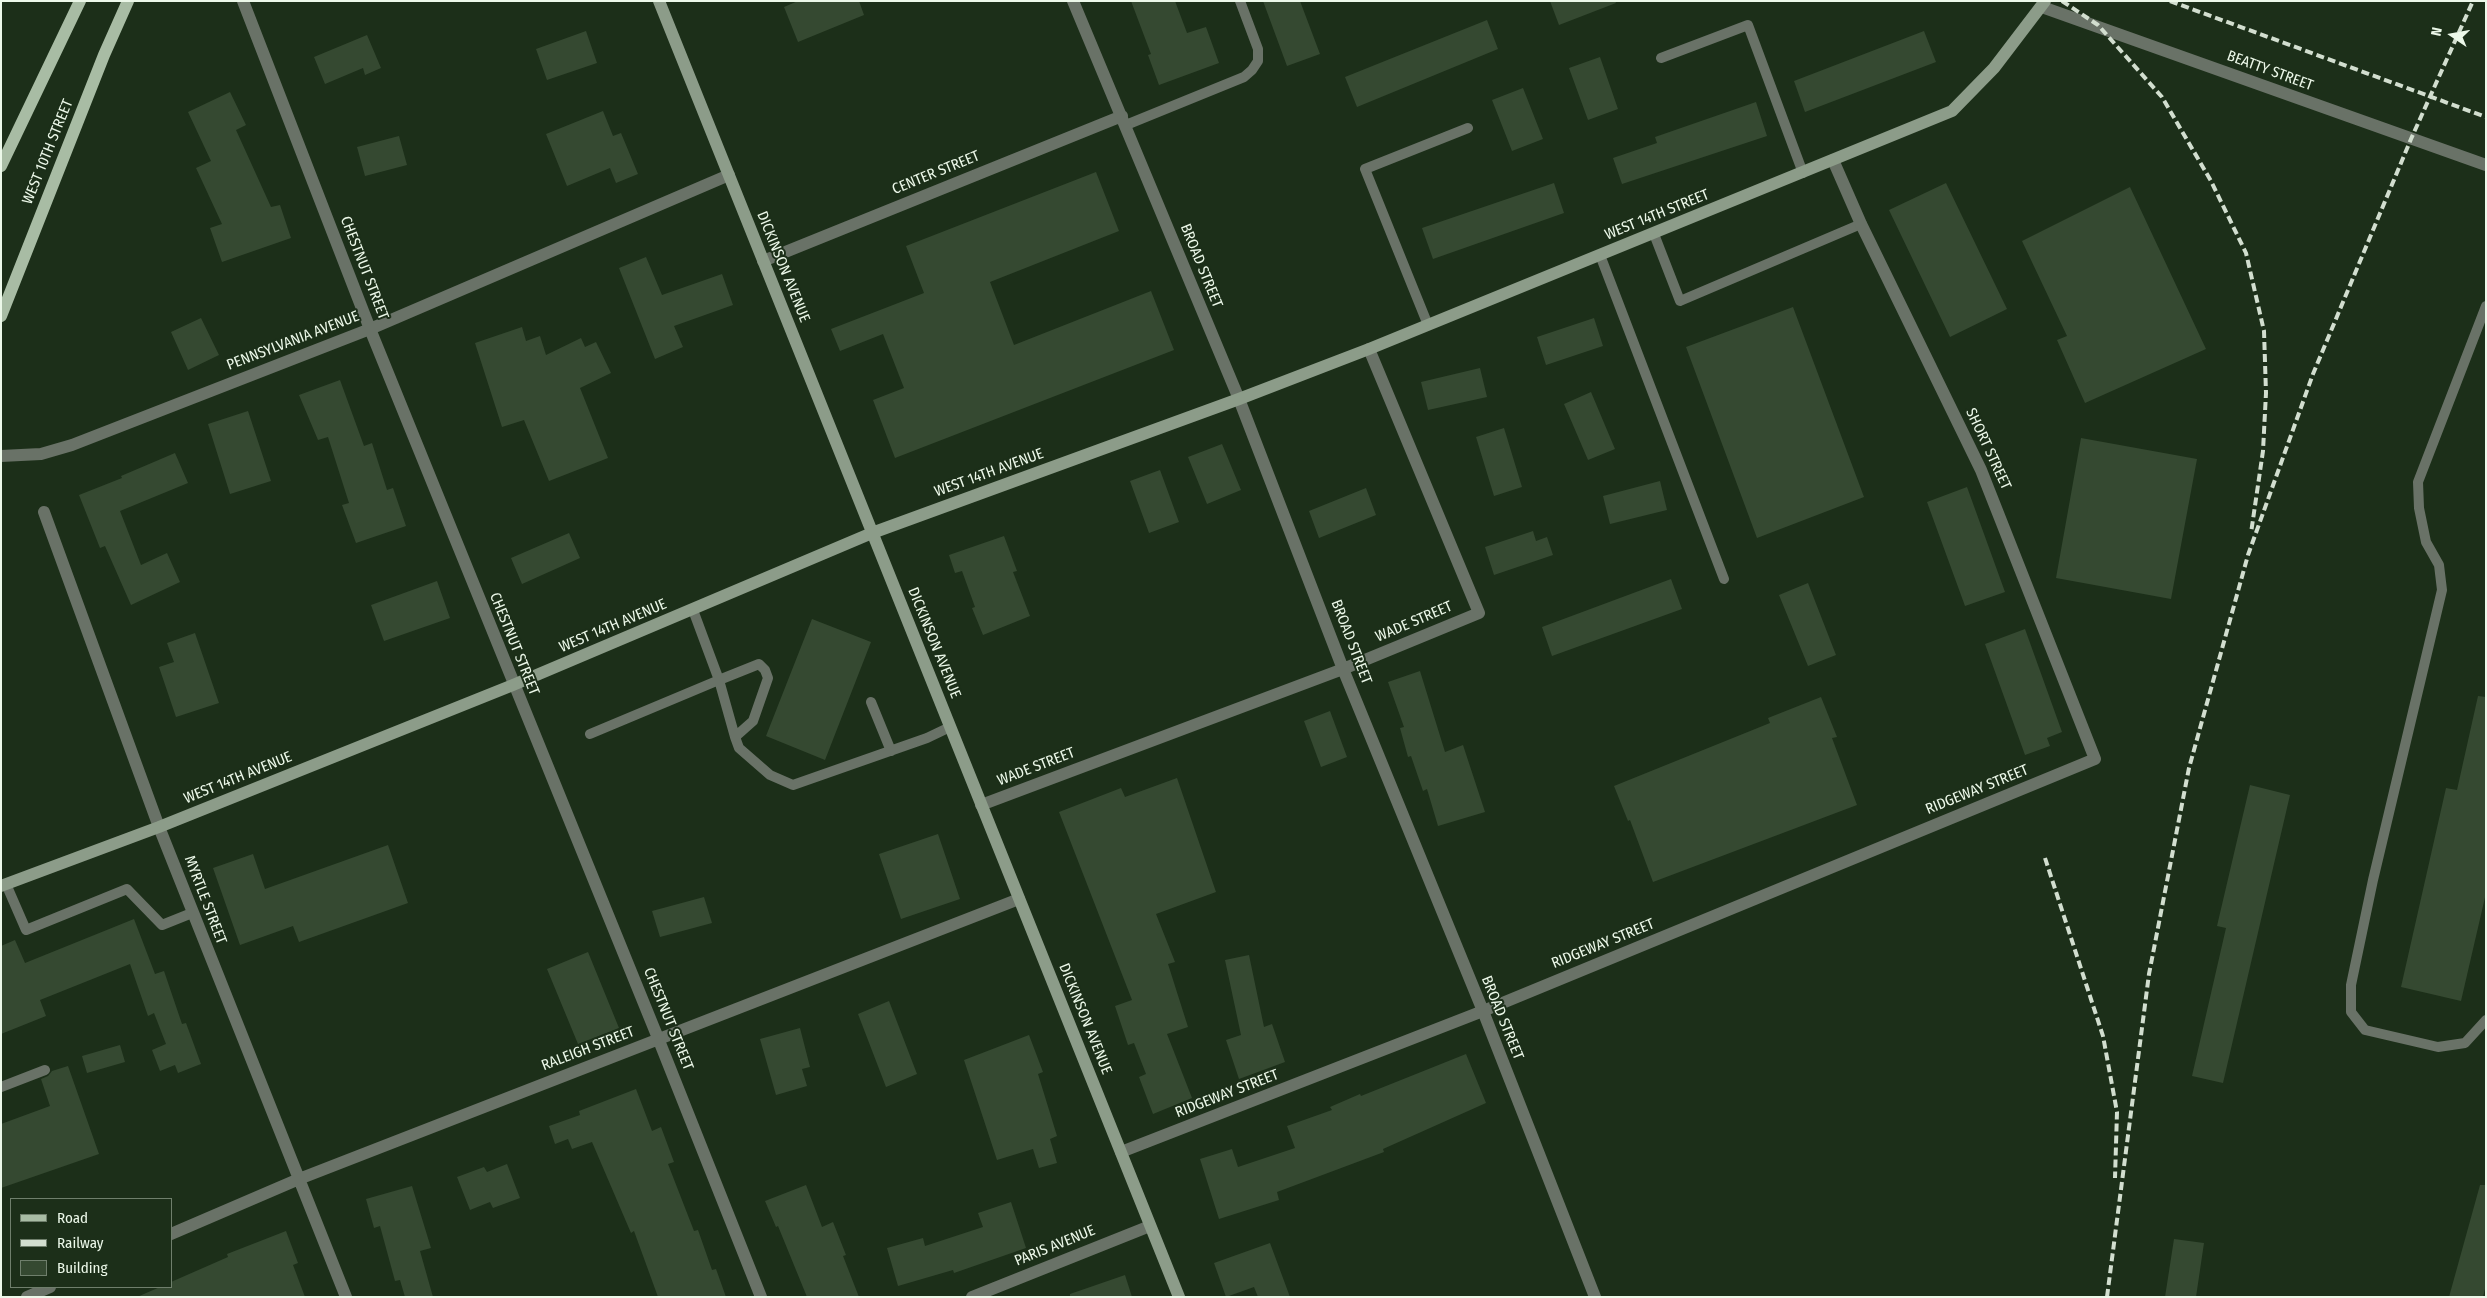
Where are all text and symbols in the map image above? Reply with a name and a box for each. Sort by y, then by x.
north arrow [2427,10,2477,60]
text: N [2428,26,2446,38]
street label: BEATTY STREET [2224,47,2316,95]
street label: WEST 10TH STREET [19,97,77,207]
street label: CENTER STREET [890,147,982,199]
street label: WEST 14TH STREET [1602,186,1712,244]
street label: DICKINSON AVENUE [753,209,813,325]
street label: CHESTNUT STREET [336,214,392,322]
street label: BROAD STREET [1176,221,1226,311]
street label: PENNSYLVANIA AVENUE [224,307,362,375]
street label: SHORT STREET [1961,406,2015,492]
street label: WEST 14TH AVENUE [932,445,1046,501]
street label: DICKINSON AVENUE [904,585,964,701]
street label: CHESTNUT STREET [485,590,543,698]
street label: WEST 14TH AVENUE [557,595,669,657]
street label: BROAD STREET [1327,597,1375,687]
street label: WADE STREET [1373,598,1455,646]
street label: WADE STREET [995,744,1077,790]
street label: WEST 14TH AVENUE [181,748,295,808]
street label: RIDGEWAY STREET [1923,761,2031,819]
street label: MYRTLE STREET [180,853,230,947]
street label: RIDGEWAY STREET [1549,915,1657,973]
street label: DICKINSON AVENUE [1055,961,1115,1077]
street label: CHESTNUT STREET [639,965,697,1073]
street label: BROAD STREET [1477,973,1527,1063]
street label: RALEIGH STREET [539,1023,637,1075]
street label: RIDGEWAY STREET [1173,1066,1281,1122]
legend [10,1198,172,1288]
text: Road [57,1209,88,1227]
street label: PARIS AVENUE [1012,1222,1098,1270]
text: Railway [57,1234,104,1252]
text: Building [57,1259,108,1277]

